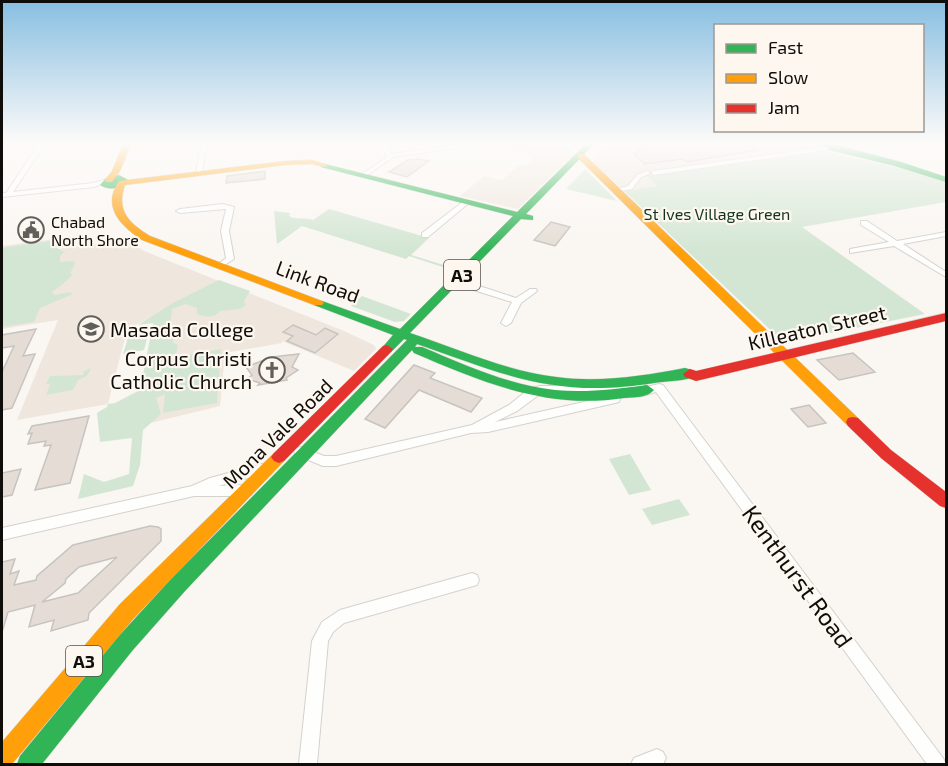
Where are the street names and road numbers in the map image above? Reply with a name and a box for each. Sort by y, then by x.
street label: Link Road [273,255,363,307]
road number: A3 [444,260,480,290]
street label: Killeaton Street [746,299,889,355]
street label: Mona Vale Road [217,373,337,493]
street label: Kenthurst Road [737,499,859,653]
road number: A3 [66,646,102,676]

